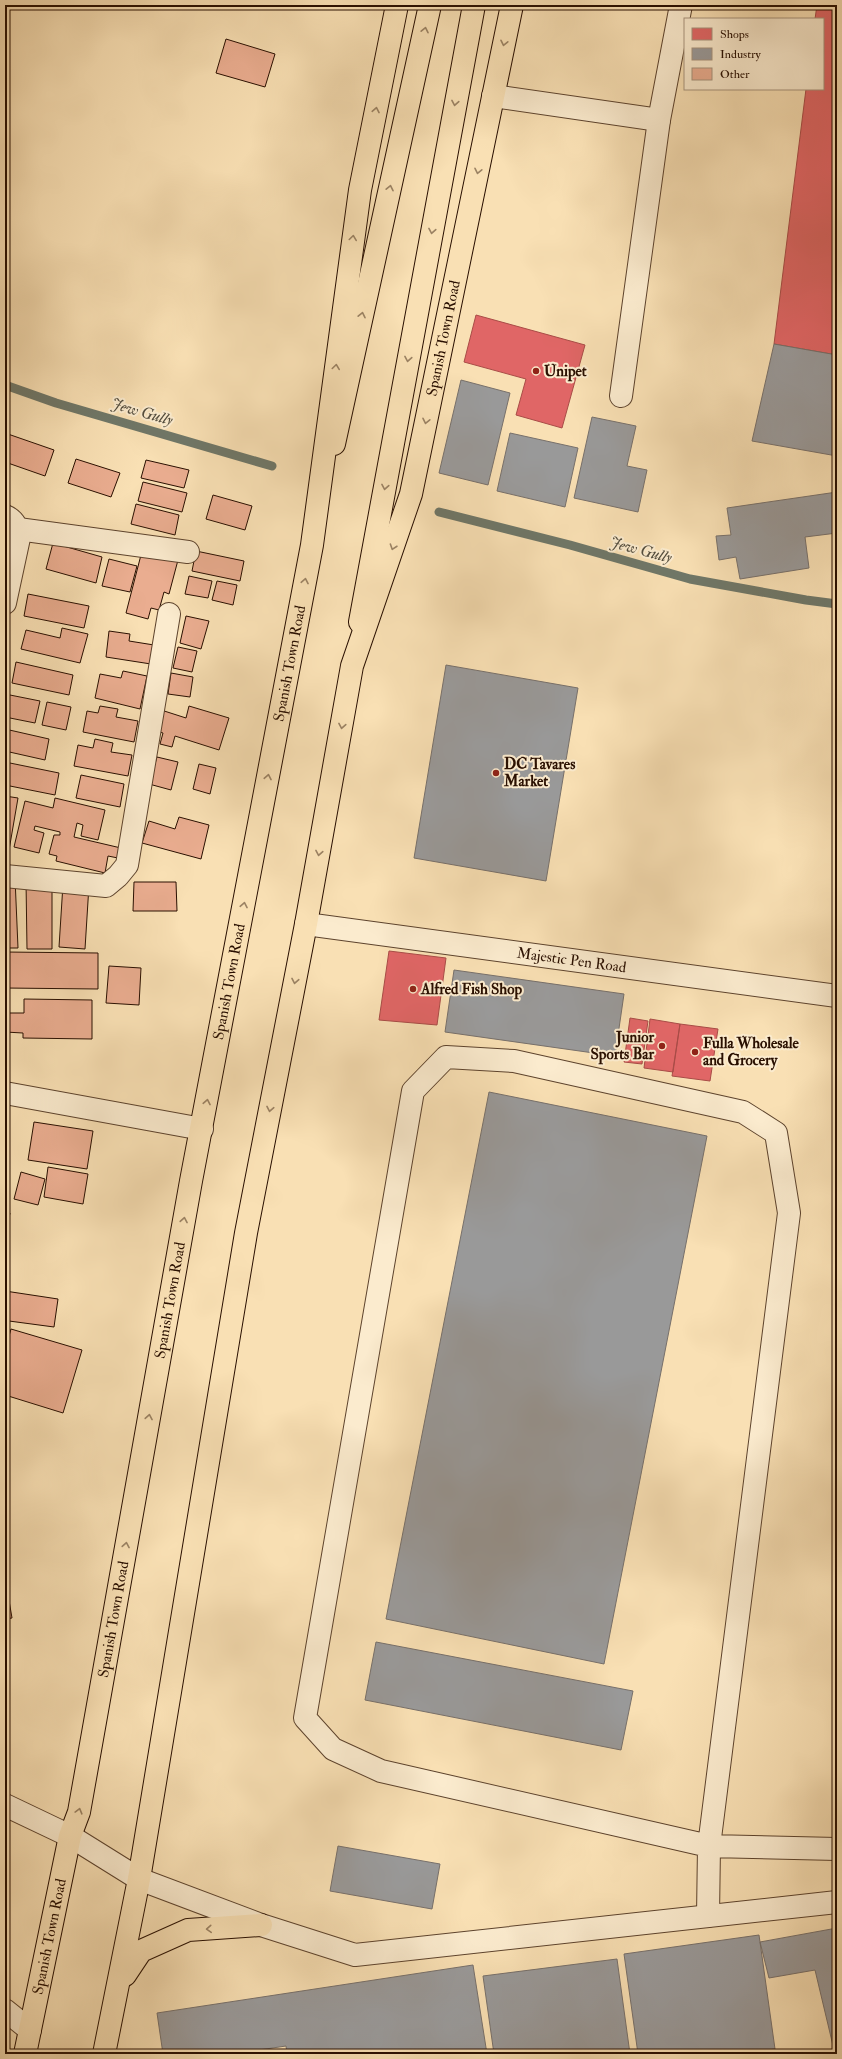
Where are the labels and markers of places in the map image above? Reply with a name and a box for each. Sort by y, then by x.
place label: Unipet [544,362,587,382]
marker: Unipet [531,366,541,376]
place label: DC Tavares Market [503,755,575,791]
marker: DC Tavares Market [491,768,501,778]
place label: Alfred Fish Shop [420,980,522,1000]
marker: Alfred Fish Shop [408,984,418,994]
place label: Junior Sports Bar [591,1028,654,1065]
place label: Fulla Wholesale and Grocery [703,1034,799,1071]
marker: Junior Sports Bar [657,1041,667,1051]
marker: Fulla Wholesale and Grocery [690,1047,700,1057]

